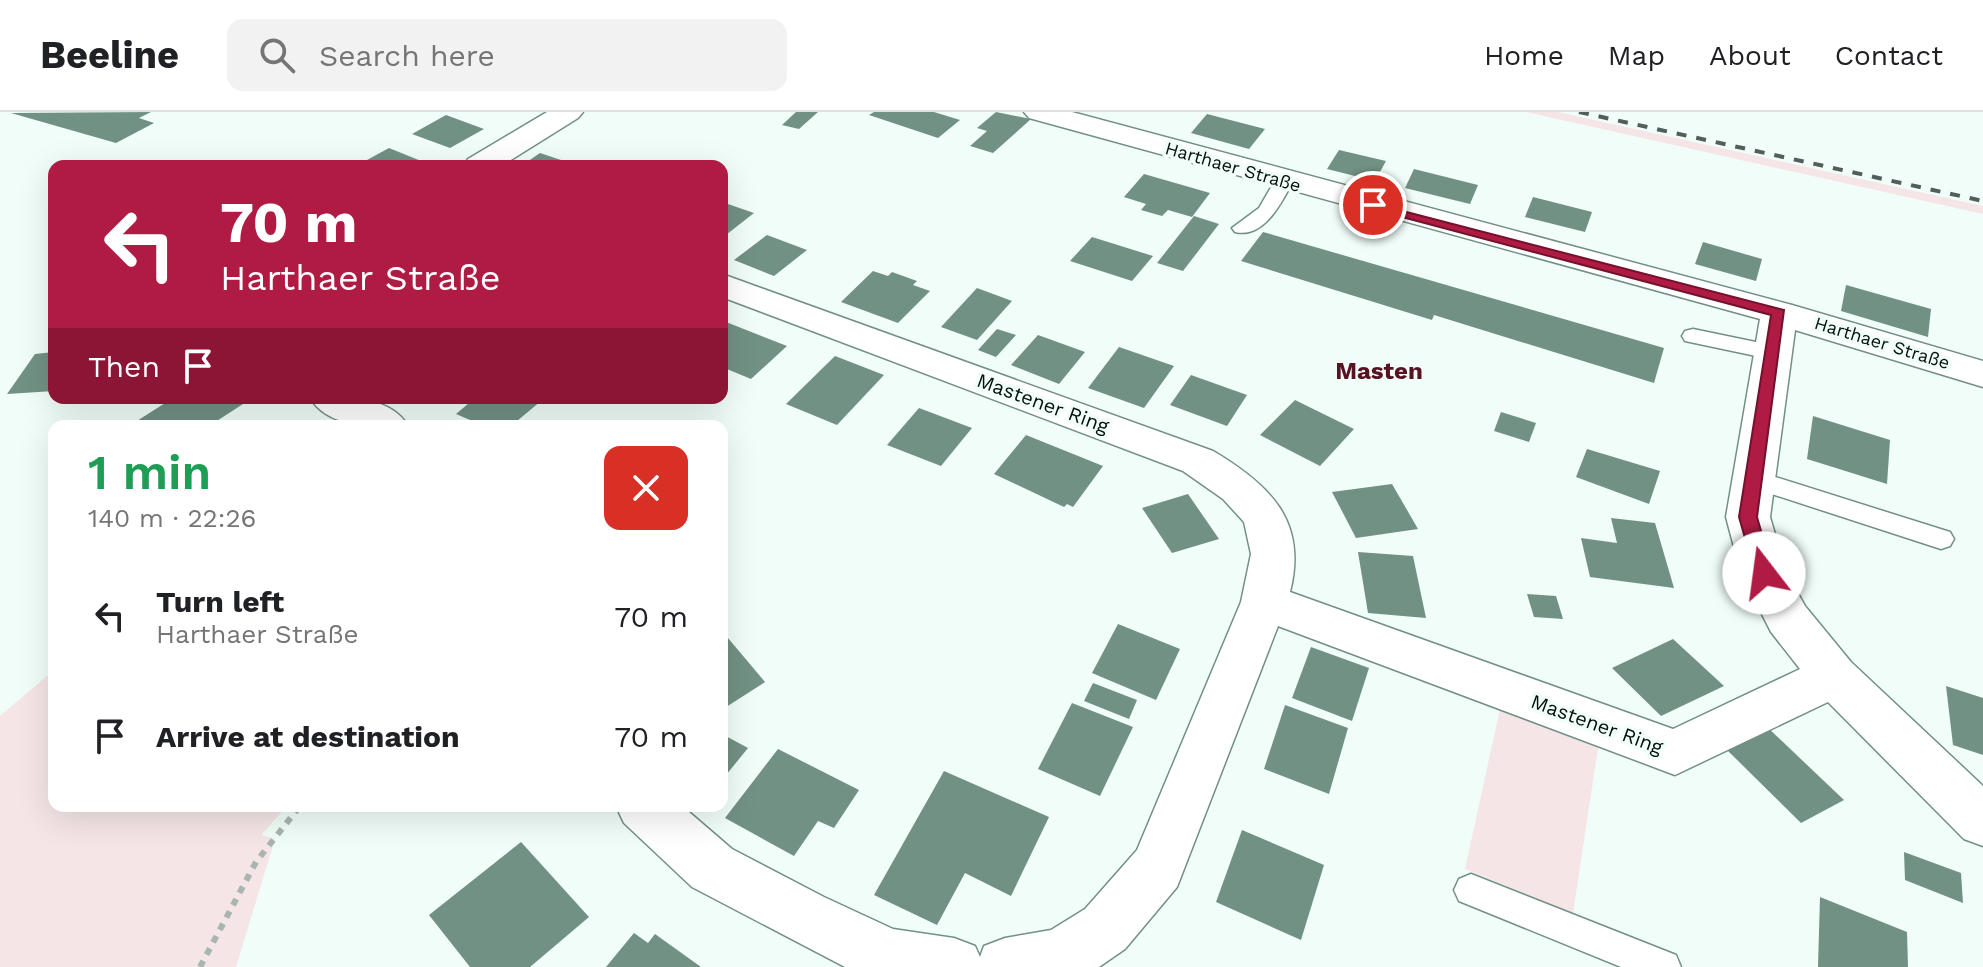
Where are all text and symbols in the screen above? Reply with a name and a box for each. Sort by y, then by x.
search box [227,19,787,91]
text: Beeline [40,33,179,77]
icon: search [255,33,299,77]
text: Search here [319,38,495,73]
text: Home [1484,39,1564,72]
text: Map [1608,39,1665,72]
text: About [1709,39,1791,72]
text: Contact [1835,39,1943,72]
street label: Harthaer Straße [1163,137,1303,196]
pin [1339,171,1407,239]
icon: arrive [1351,183,1395,227]
text: 70 m [220,190,357,256]
icon: left [88,192,192,296]
text: Harthaer Straße [220,257,501,299]
street label: Harthaer Straße [1812,312,1952,373]
icon: arrive [176,344,220,388]
text: Then [88,349,160,384]
district label: Masten [1335,357,1423,385]
street label: Mastener Ring [974,368,1113,438]
text: 1 min [88,444,211,501]
button: close [604,446,688,530]
text: 140 m · 22:26 [88,503,256,533]
position arrow [1722,531,1806,615]
text: Turn left [156,584,284,619]
icon: left [88,594,132,638]
text: 70 m [614,599,688,634]
text: Harthaer Straße [156,619,359,649]
street label: Mastener Ring [1528,689,1667,759]
icon: arrive [88,714,132,758]
text: Arrive at destination [156,719,460,754]
text: 70 m [614,719,688,754]

